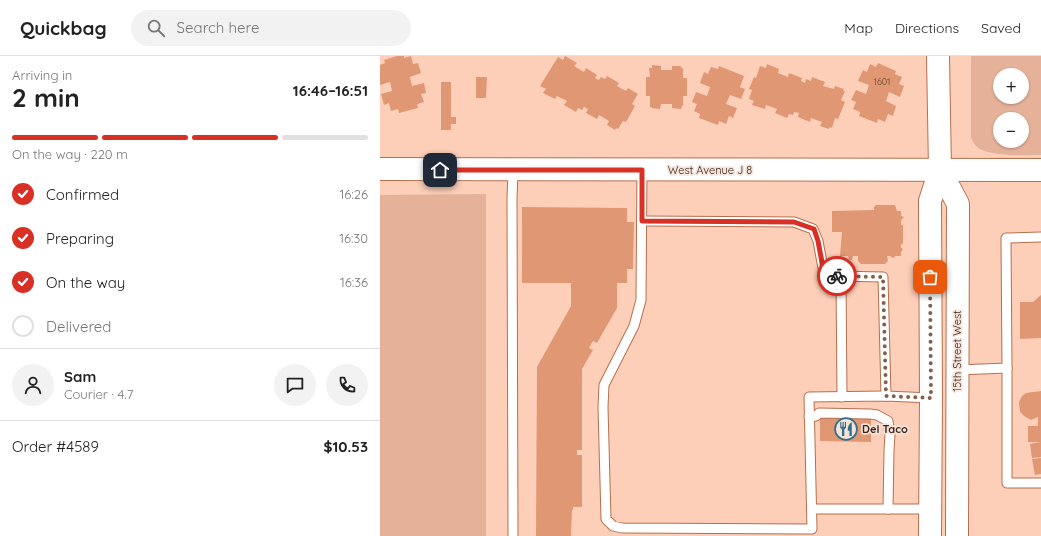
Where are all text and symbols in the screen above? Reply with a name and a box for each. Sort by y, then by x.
search box [131,10,411,46]
text: Quickbag [20,16,107,40]
icon: search [145,17,167,39]
text: Search here [177,18,259,37]
text: Map [844,19,873,37]
text: Directions [895,19,959,37]
text: Saved [981,19,1021,37]
text: Arriving in [12,67,72,83]
map controls [993,68,1029,148]
button: + [993,68,1029,104]
house number: 1601 [874,76,890,87]
text: 2 min [12,81,80,114]
text: 16:46–16:51 [293,81,368,100]
button: − [993,112,1029,148]
text: On the way · 220 m [12,146,128,162]
pin [423,153,457,187]
icon: home [429,159,451,181]
street label: West Avenue J 8 [668,163,752,177]
icon: check [12,183,34,205]
text: Confirmed [46,185,119,204]
text: 16:26 [340,186,368,202]
icon: check [12,227,34,249]
text: Preparing [46,229,114,248]
text: 16:30 [339,230,368,246]
courier [817,256,857,296]
pin [913,260,947,294]
icon: bike [826,265,848,287]
icon: bag [919,266,941,288]
icon: check [12,271,34,293]
text: On the way [46,273,125,292]
text: 16:36 [340,274,368,290]
street label: 15th Street West [950,310,964,392]
text: Delivered [46,317,111,336]
button: person [12,364,54,406]
button: chat [274,364,316,406]
button: phone [326,364,368,406]
text: Sam [64,367,96,386]
text: Courier · 4.7 [64,386,133,402]
restaurant icon: Del Taco [833,416,859,442]
place label: Del Taco [862,422,908,436]
text: Order #4589 [12,437,99,456]
text: $10.53 [324,437,368,456]

